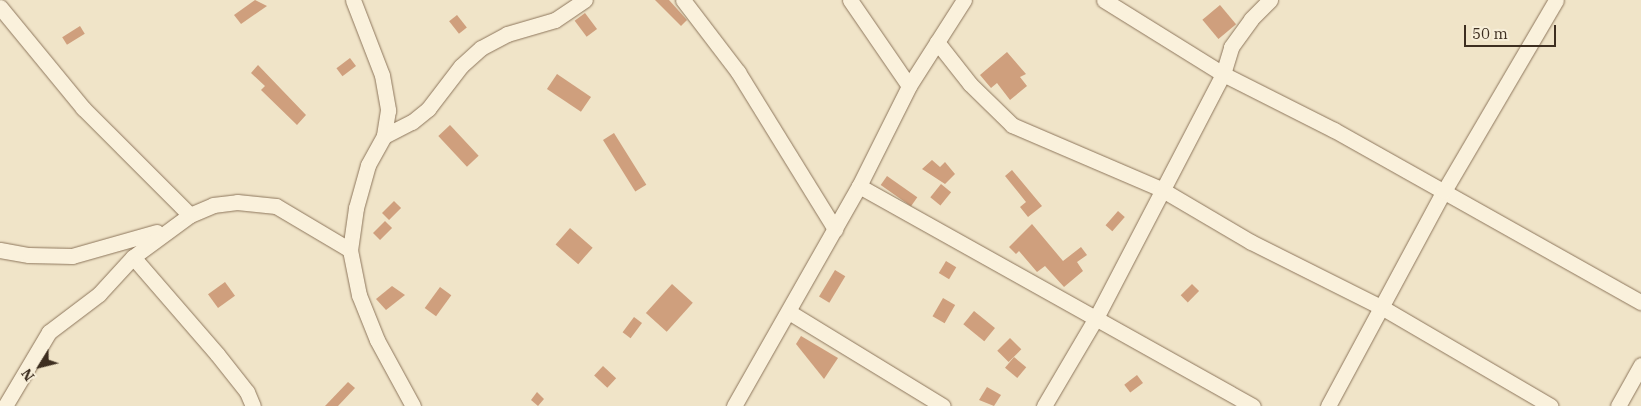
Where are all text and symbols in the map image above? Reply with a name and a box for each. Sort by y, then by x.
scale bar [1466,15,1558,47]
text: 50 m [1472,24,1508,43]
north arrow [15,341,65,391]
text: N [17,365,38,385]

